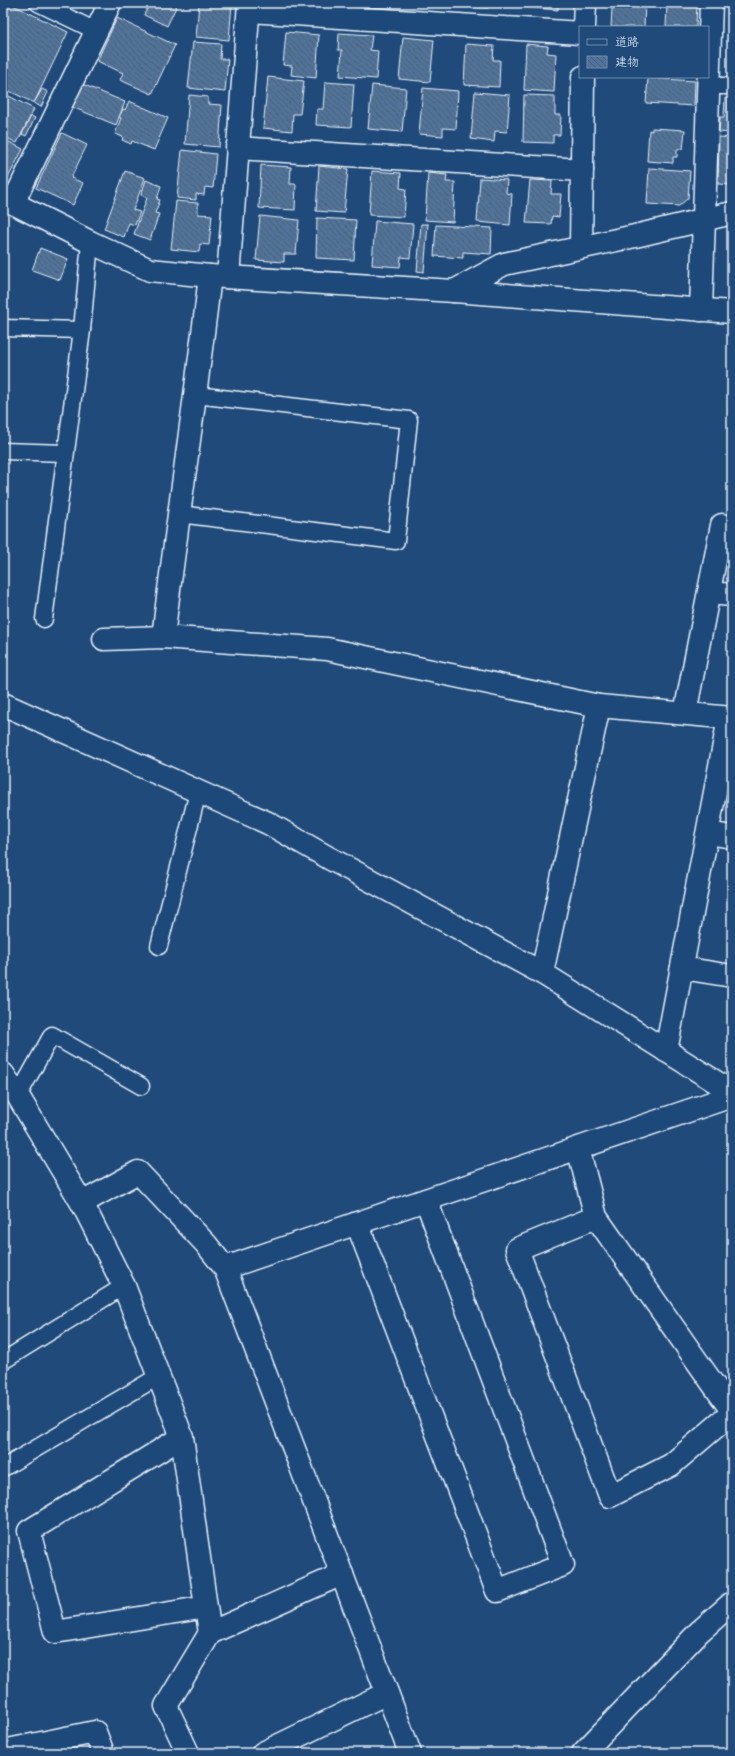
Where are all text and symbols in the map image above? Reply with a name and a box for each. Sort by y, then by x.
legend [579,26,709,78]
text: 道路 [615,35,639,49]
text: 建物 [615,55,639,69]

